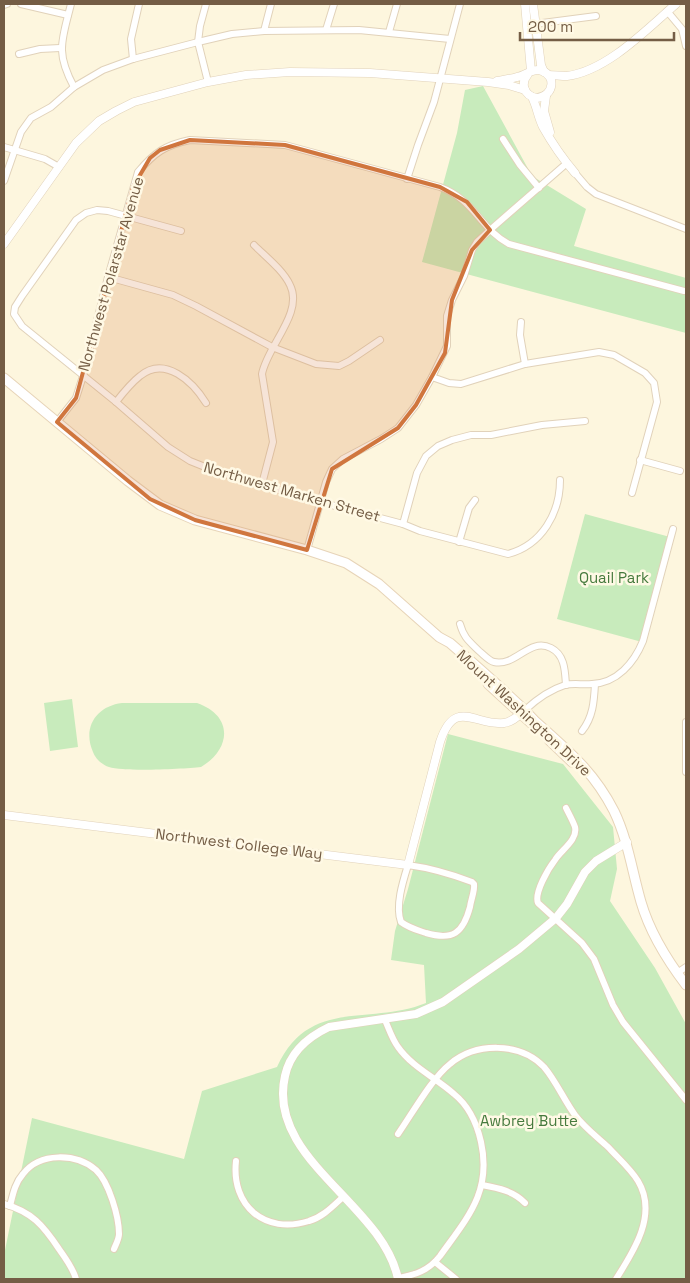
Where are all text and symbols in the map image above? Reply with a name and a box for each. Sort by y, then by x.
scale bar [520,10,674,42]
text: 200 m [528,17,573,36]
street label: Northwest Polarstar Avenue [74,174,147,373]
street label: Northwest Marken Street [202,457,383,526]
park label: Quail Park [579,568,649,587]
street label: Mount Washington Drive [453,645,596,780]
street label: Northwest College Way [154,824,324,863]
park label: Awbrey Butte [480,1111,578,1130]

